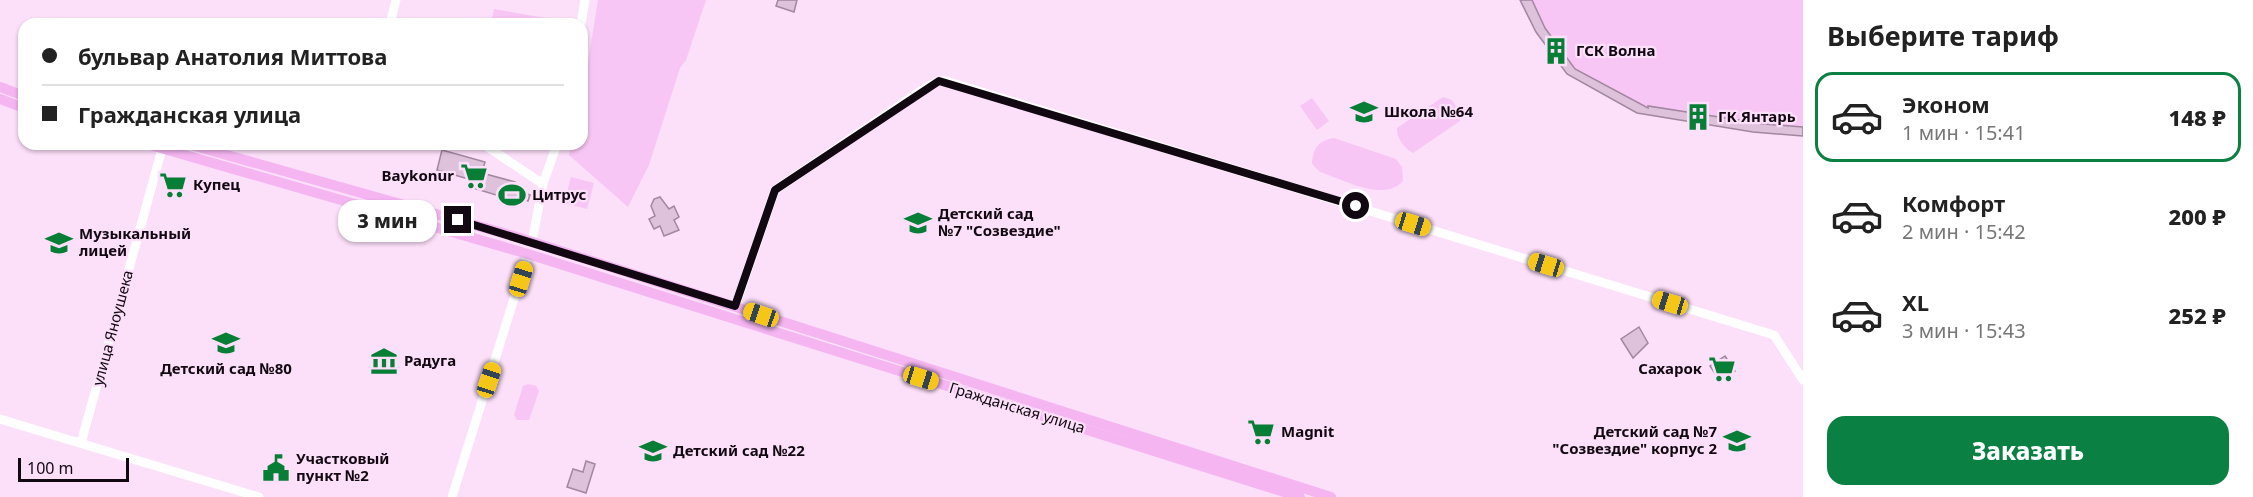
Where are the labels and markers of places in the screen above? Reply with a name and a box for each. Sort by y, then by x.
building icon: ГСК Волна [1541,36,1571,66]
place label: ГСК Волна [1576,40,1656,60]
school or university icon: Школа №64 [1349,97,1379,127]
place label: Школа №64 [1384,101,1473,121]
building icon: ГК Янтарь [1683,102,1713,132]
place label: ГК Янтарь [1718,106,1796,126]
supermarket icon: Baykonur [459,161,489,191]
place label: Baykonur [382,165,454,185]
supermarket icon: Купец [158,170,188,200]
place label: Купец [193,174,240,194]
sports icon: Цитрус [497,180,527,210]
place label: Цитрус [532,184,587,204]
place label: Детский сад №7 "Созвездие" [938,203,1061,240]
school or university icon: Детский сад №7 "Созвездие" [903,208,933,238]
place label: Музыкальный лицей [79,223,191,260]
school or university icon: Музыкальный лицей [44,228,74,258]
school or university icon: Детский сад №80 [211,328,241,358]
museum icon: Радуга [369,346,399,376]
place label: Радуга [404,350,456,370]
supermarket icon: Сахарок [1707,354,1737,384]
place label: Детский сад №80 [160,358,292,378]
place label: Сахарок [1638,358,1703,378]
supermarket icon: Magnit [1246,417,1276,447]
place label: Magnit [1281,421,1335,441]
place label: Детский сад №7 "Созвездие" корпус 2 [1552,421,1717,458]
school or university icon: Детский сад №7 "Созвездие" корпус 2 [1722,426,1752,456]
school or university icon: Детский сад №22 [638,436,668,466]
place label: Детский сад №22 [673,440,805,460]
place label: Участковый пункт №2 [296,448,389,485]
public building icon: Участковый пункт №2 [261,453,291,483]

